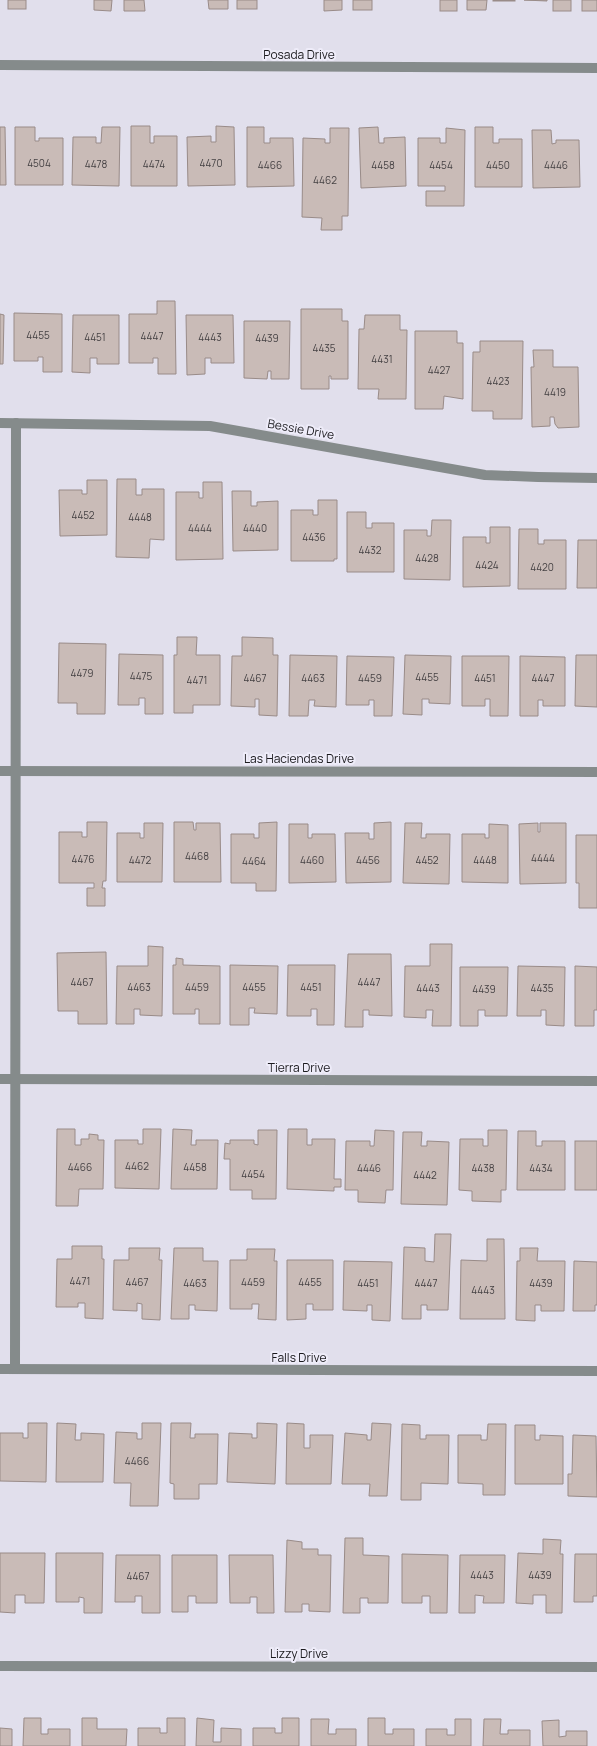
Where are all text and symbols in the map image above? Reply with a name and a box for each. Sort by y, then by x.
street label: Posada Drive [263,46,335,63]
house number: 4504 [27,156,51,170]
house number: 4470 [199,156,223,170]
house number: 4478 [85,157,108,171]
house number: 4474 [143,157,165,171]
house number: 4466 [258,158,282,172]
house number: 4458 [371,158,395,172]
house number: 4454 [429,158,453,172]
house number: 4450 [486,158,510,172]
house number: 4446 [544,158,568,172]
house number: 4462 [313,173,337,187]
house number: 4455 [26,328,50,342]
house number: 4447 [141,329,163,343]
house number: 4451 [84,330,106,344]
house number: 4443 [198,330,222,344]
house number: 4439 [255,331,279,345]
house number: 4435 [312,341,336,355]
house number: 4431 [371,352,393,366]
house number: 4427 [428,363,450,377]
house number: 4423 [486,374,510,388]
house number: 4419 [544,385,566,399]
street label: Bessie Drive [266,415,336,443]
house number: 4452 [71,508,95,522]
house number: 4448 [128,510,152,524]
house number: 4444 [188,521,212,535]
house number: 4440 [243,521,267,535]
house number: 4436 [302,530,326,544]
house number: 4432 [358,543,382,557]
house number: 4428 [415,551,439,565]
house number: 4424 [475,558,499,572]
house number: 4420 [530,560,554,574]
house number: 4479 [70,666,94,680]
house number: 4475 [130,669,153,683]
house number: 4455 [415,670,439,684]
house number: 4467 [243,671,267,685]
house number: 4463 [301,671,325,685]
house number: 4459 [358,671,382,685]
house number: 4451 [474,671,496,685]
house number: 4447 [532,671,554,685]
house number: 4471 [187,673,207,687]
street label: Las Haciendas Drive [244,750,354,767]
house number: 4468 [185,849,209,863]
house number: 4444 [531,851,555,865]
house number: 4476 [71,852,95,866]
house number: 4472 [129,853,152,867]
house number: 4460 [300,853,324,867]
house number: 4456 [356,853,380,867]
house number: 4452 [415,853,439,867]
house number: 4448 [473,853,497,867]
house number: 4464 [242,854,266,868]
house number: 4467 [70,975,94,989]
house number: 4447 [358,975,380,989]
house number: 4463 [127,980,151,994]
house number: 4459 [185,980,209,994]
house number: 4455 [242,980,266,994]
house number: 4451 [300,980,322,994]
house number: 4443 [416,981,440,995]
house number: 4435 [530,981,554,995]
house number: 4439 [472,982,496,996]
street label: Tierra Drive [268,1059,330,1076]
house number: 4462 [125,1159,149,1173]
house number: 4466 [68,1160,92,1174]
house number: 4458 [183,1160,207,1174]
house number: 4446 [357,1161,381,1175]
house number: 4438 [471,1161,495,1175]
house number: 4434 [529,1161,553,1175]
house number: 4454 [241,1167,265,1181]
house number: 4442 [413,1168,437,1182]
house number: 4471 [70,1274,90,1288]
house number: 4467 [125,1275,149,1289]
house number: 4459 [241,1275,265,1289]
house number: 4455 [298,1275,322,1289]
house number: 4463 [183,1276,207,1290]
house number: 4451 [357,1276,379,1290]
house number: 4447 [415,1276,437,1290]
house number: 4439 [529,1276,553,1290]
house number: 4443 [471,1283,495,1297]
street label: Falls Drive [272,1349,326,1366]
house number: 4466 [125,1454,149,1468]
house number: 4443 [470,1568,494,1582]
house number: 4439 [528,1568,552,1582]
house number: 4467 [126,1569,150,1583]
street label: Lizzy Drive [270,1645,328,1662]

